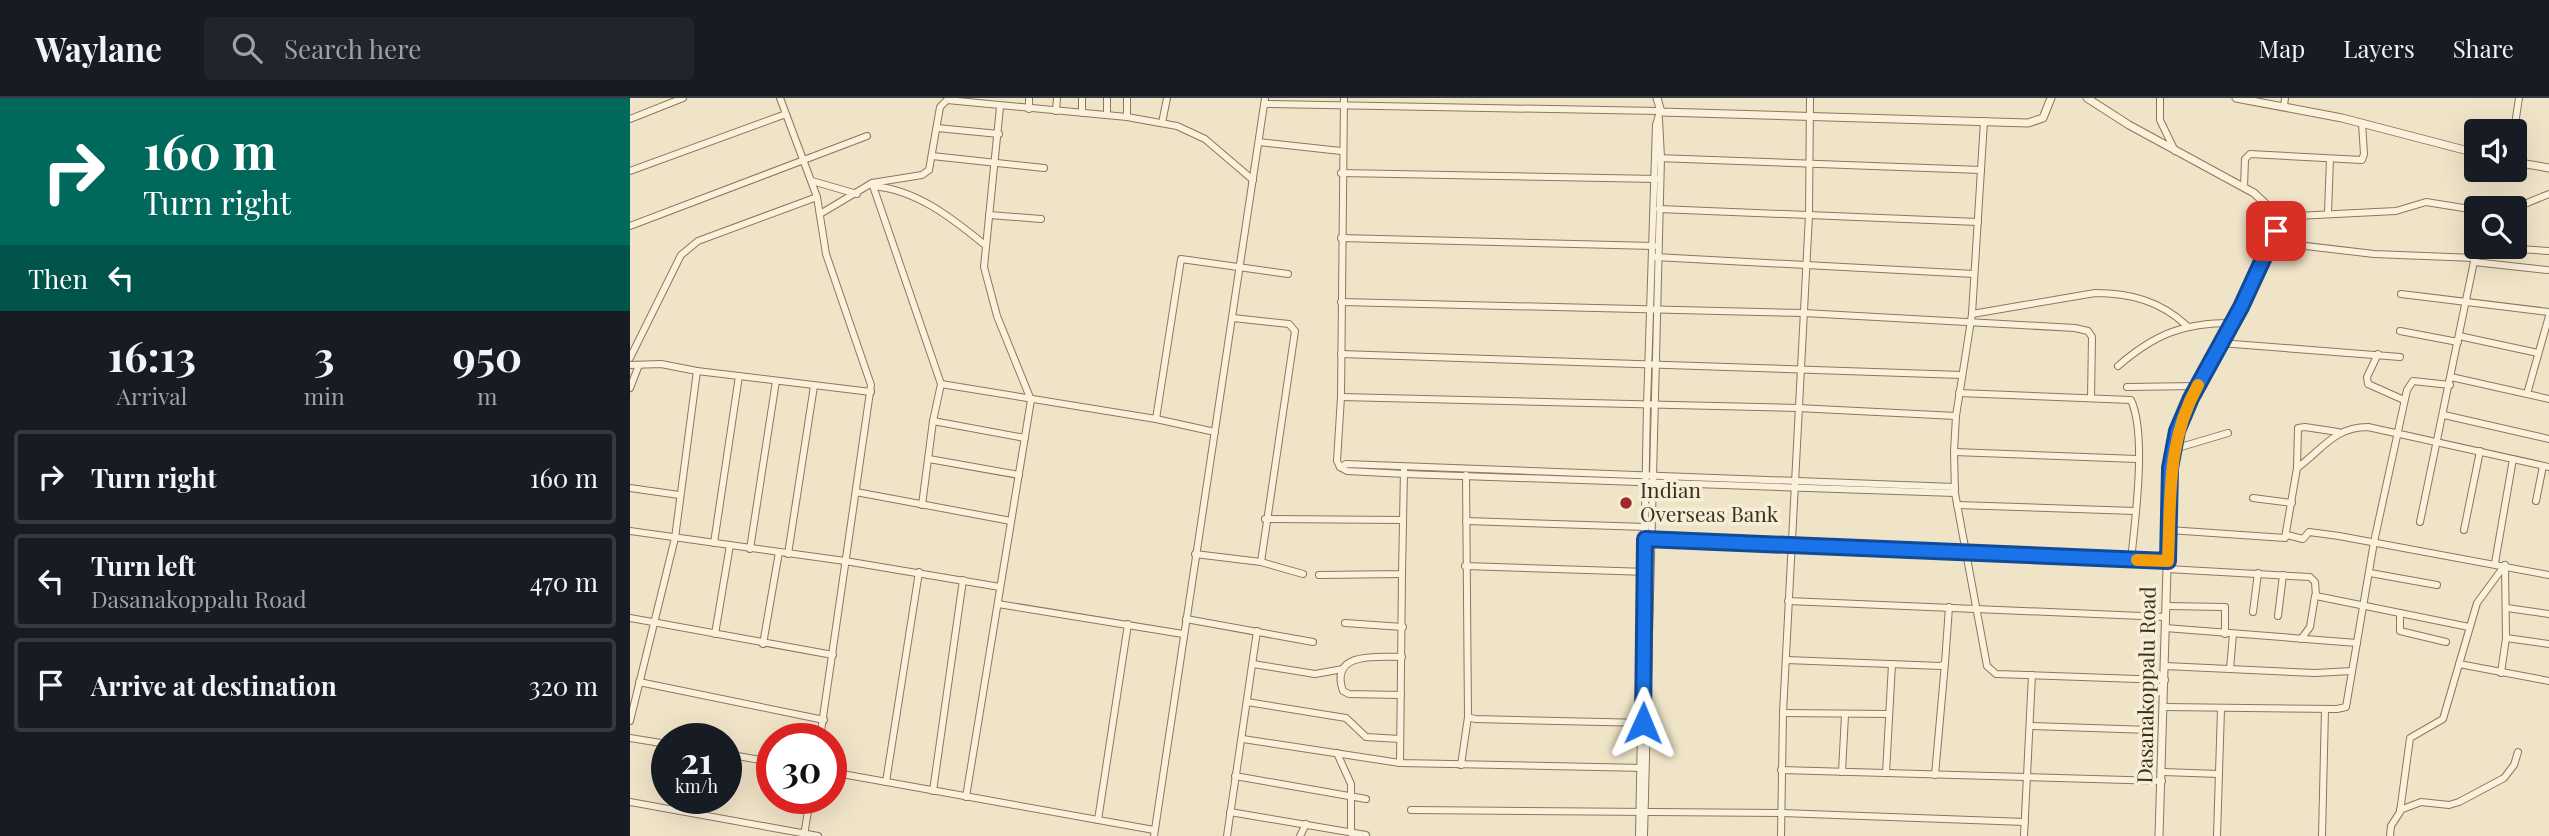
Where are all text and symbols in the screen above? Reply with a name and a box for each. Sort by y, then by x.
search box [204,17,694,80]
text: Waylane [35,26,162,70]
icon: search [228,29,266,67]
text: Search here [284,31,421,66]
text: Map [2259,32,2305,64]
text: Layers [2343,32,2415,64]
text: Share [2453,32,2514,64]
text: 160 m [143,117,277,182]
map controls [2464,119,2527,259]
button: sound [2464,119,2527,182]
icon: right [28,126,119,217]
text: Turn right [143,180,291,223]
button: search [2464,196,2527,259]
pin [2246,201,2306,261]
icon: arrive [2257,212,2295,250]
icon: left [102,259,140,297]
text: Then [28,261,88,296]
text: 16:13 [108,327,196,383]
text: 3 [314,327,334,383]
text: 950 [453,327,522,383]
text: Arrival [116,380,187,411]
text: min [304,380,345,411]
text: m [477,380,498,411]
icon: right [32,458,70,496]
text: Turn right [91,460,217,495]
text: 160 m [530,460,598,495]
place label: Indian Overseas Bank [1640,475,1779,527]
marker: Indian Overseas Bank [1618,495,1634,511]
text: Turn left [91,548,196,583]
icon: left [32,562,70,600]
text: 470 m [530,564,598,599]
text: Dasanakoppalu Road [91,583,307,614]
street label: Dasanakoppalu Road [2129,586,2161,784]
icon: arrive [32,666,70,704]
text: Arrive at destination [91,668,337,703]
text: 320 m [529,668,598,703]
position arrow [1606,686,1680,760]
speed limit sign: 30 [756,723,847,814]
text: 21 [681,736,712,783]
text: km/h [675,774,718,798]

